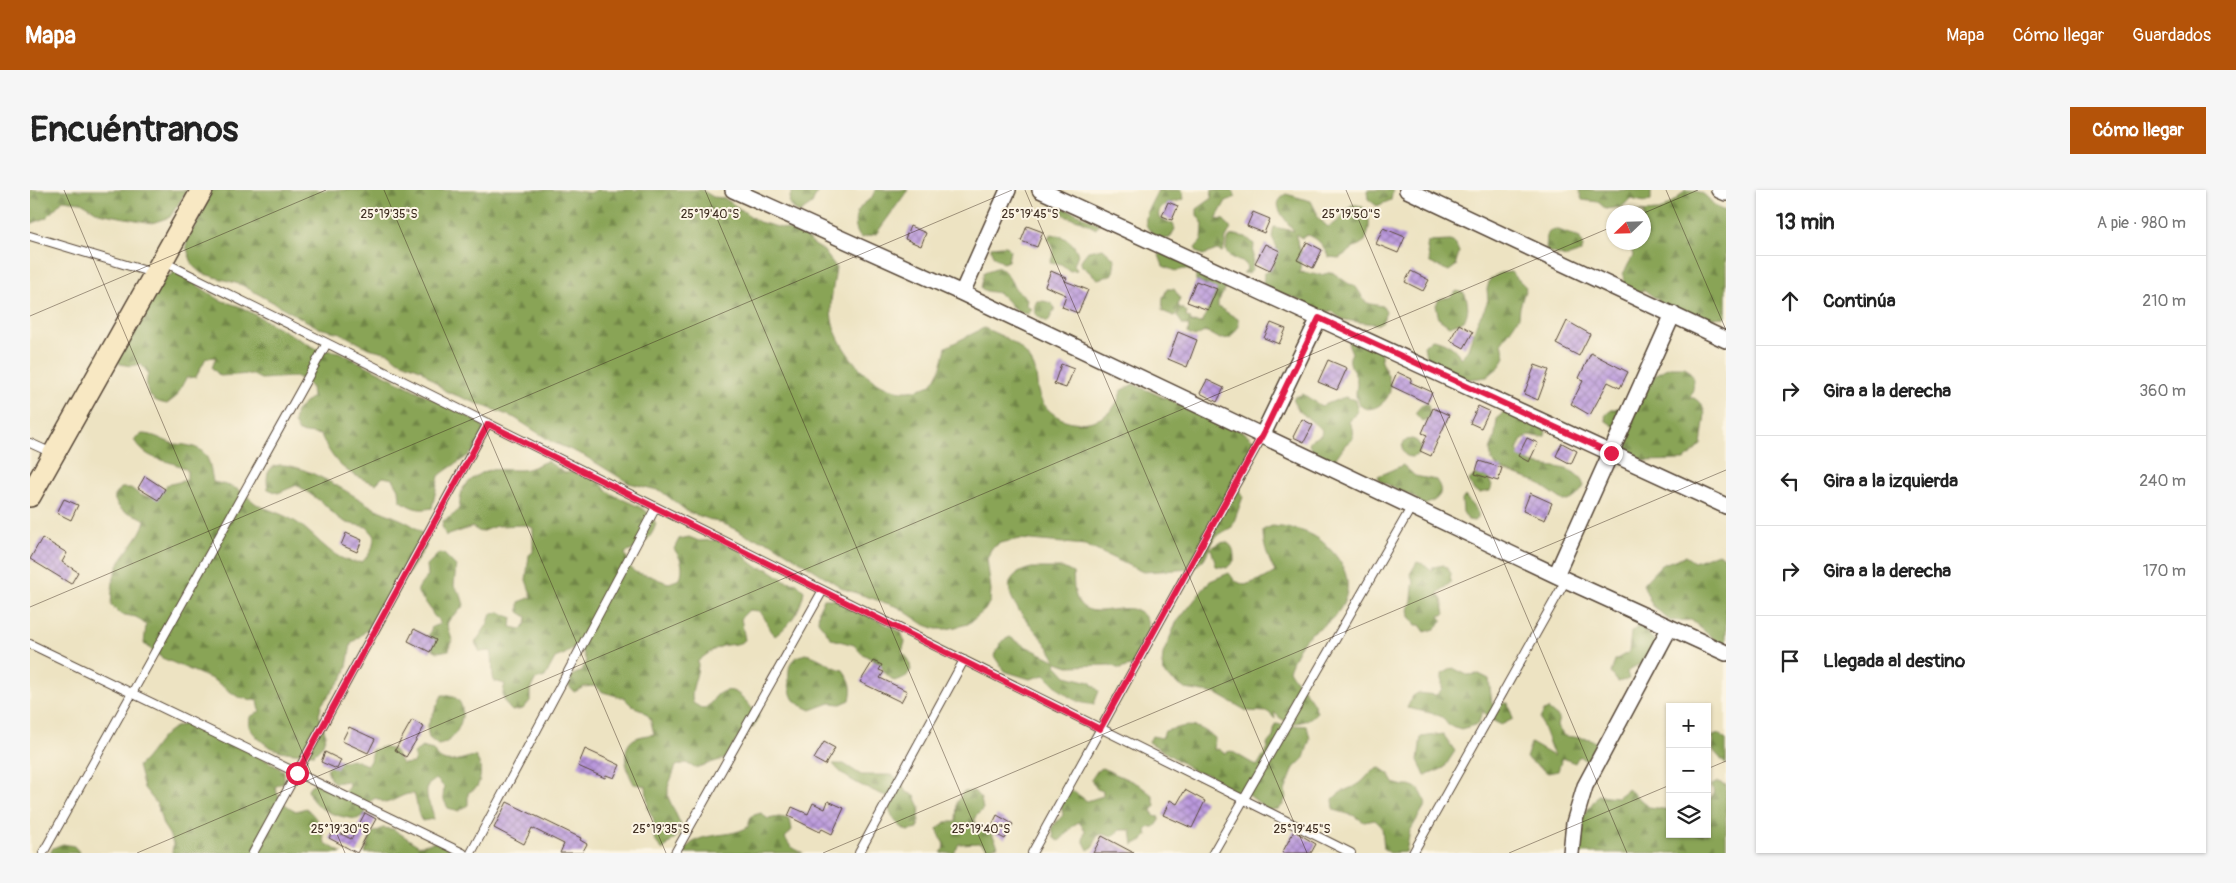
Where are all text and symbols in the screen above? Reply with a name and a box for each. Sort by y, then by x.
text: Mapa [25,21,76,50]
text: Mapa [1946,24,1984,47]
text: Cómo llegar [2012,24,2104,47]
text: Guardados [2132,24,2211,47]
button: Cómo llegar [2070,107,2206,154]
text: Encuéntranos [30,108,238,152]
north arrow [1606,205,1651,250]
text: 25°19'35"S [361,207,417,222]
text: 25°19'40"S [681,207,739,222]
text: 25°19'45"S [1001,207,1059,222]
text: 25°19'50"S [1322,207,1380,222]
text: 13 min [1776,209,1835,236]
text: A pie · 980 m [2097,213,2186,233]
icon: ahead [1776,287,1804,315]
text: Continúa [1823,289,1896,313]
text: 210 m [2142,291,2186,311]
icon: right [1776,377,1804,405]
text: Gira a la derecha [1823,379,1951,403]
text: 360 m [2139,381,2186,401]
route end [1600,442,1623,465]
icon: left [1776,467,1804,495]
text: Gira a la izquierda [1823,469,1958,493]
text: 240 m [2139,471,2186,491]
icon: right [1776,557,1804,585]
text: Gira a la derecha [1823,559,1951,583]
text: 170 m [2143,561,2186,581]
icon: arrive [1776,647,1804,675]
text: Llegada al destino [1823,649,1965,673]
map controls [1666,703,1711,838]
button: + [1666,703,1711,748]
button: − [1666,748,1711,793]
route start [286,762,309,785]
button: layers [1666,793,1711,838]
text: 25°19'30"S [311,822,369,837]
text: 25°19'35"S [633,822,689,837]
text: 25°19'40"S [952,822,1010,837]
text: 25°19'45"S [1273,822,1331,837]

